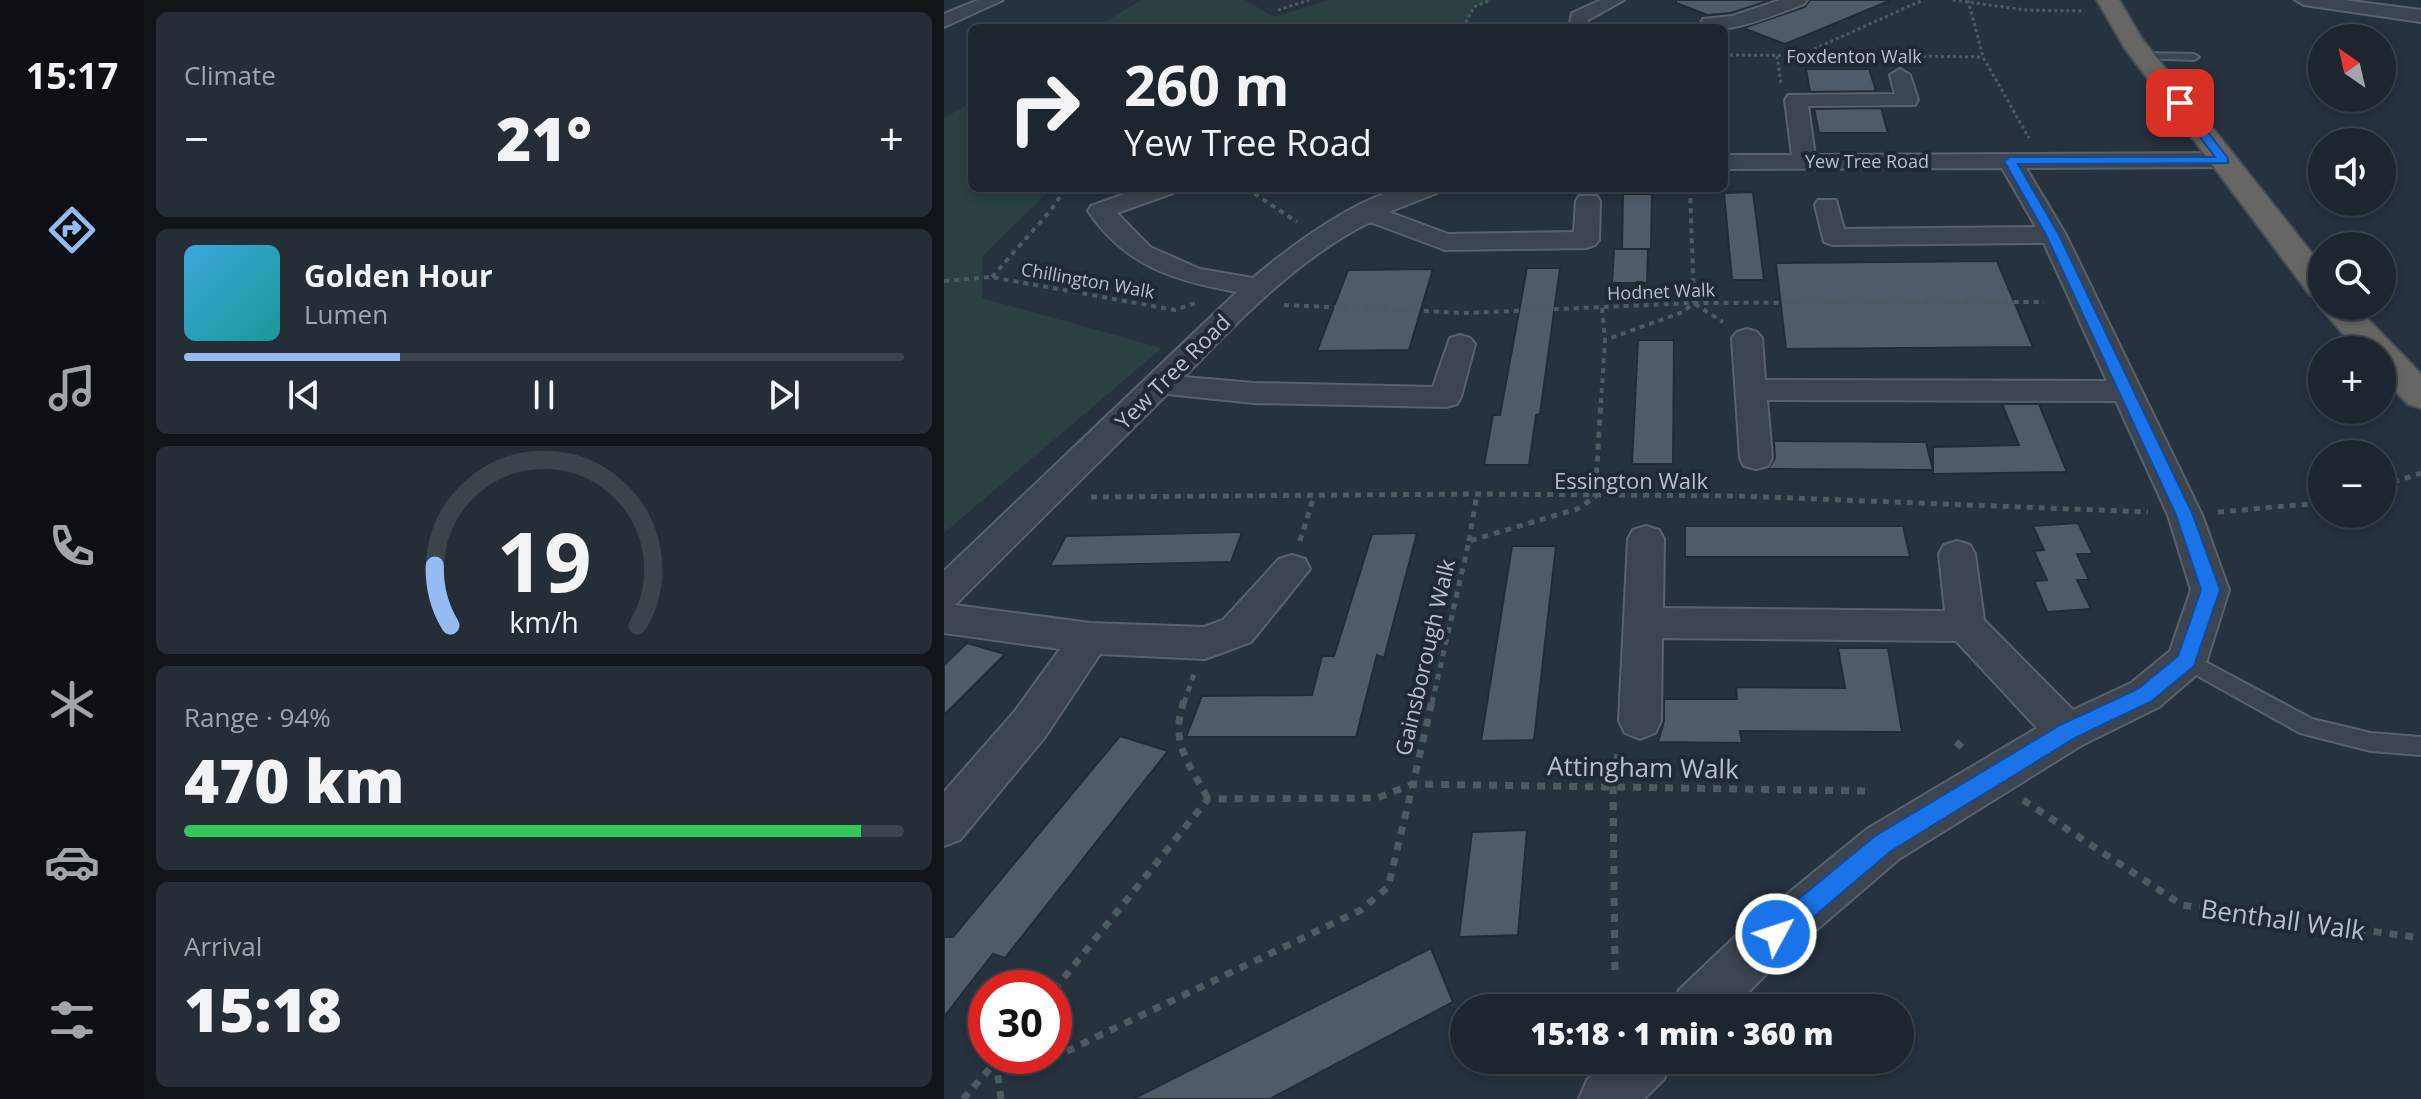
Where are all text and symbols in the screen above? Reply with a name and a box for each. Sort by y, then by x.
north arrow [2308,24,2396,112]
map controls [2308,24,2396,528]
street label: Foxdenton Walk [1786,44,1922,68]
text: 260 m [1124,46,1290,122]
text: 15:17 [26,51,118,100]
icon: right [992,56,1096,160]
text: Climate [184,57,276,93]
pin [2146,69,2214,137]
icon: arrive [2158,81,2202,125]
text: 21° [496,97,592,179]
text: − [184,108,209,168]
text: + [879,108,904,168]
text: Yew Tree Road [1124,118,1372,167]
button: sound [2308,128,2396,216]
street label: Yew Tree Road [1805,149,1929,173]
icon: directions [44,202,100,258]
button: search [2308,232,2396,320]
text: Golden Hour [304,255,493,296]
street label: Chillington Walk [1019,256,1157,304]
street label: Hodnet Walk [1607,277,1716,305]
text: Lumen [304,296,388,332]
street label: Yew Tree Road [1108,307,1236,435]
button: + [2308,336,2396,424]
icon: music [44,360,100,416]
icon: previous [282,373,326,417]
icon: pause [522,373,566,417]
icon: next [762,373,806,417]
button: − [2308,440,2396,528]
street label: Essington Walk [1554,465,1708,495]
text: 19 [496,502,592,615]
icon: phone [44,518,100,574]
street label: Gainsborough Walk [1387,555,1461,758]
text: km/h [509,602,579,641]
icon: climate [44,676,100,732]
text: Range · 94% [184,699,331,735]
text: 470 km [184,739,405,821]
street label: Attingham Walk [1547,747,1739,787]
icon: car [44,834,100,890]
street label: Benthall Walk [2199,890,2368,948]
position arrow [1734,892,1818,976]
text: Arrival [184,928,262,964]
text: 15:18 [184,968,342,1050]
speed limit sign: 30 [968,970,1072,1074]
icon: filters [44,992,100,1048]
text: 15:18 · 1 min · 360 m [1530,1013,1834,1054]

